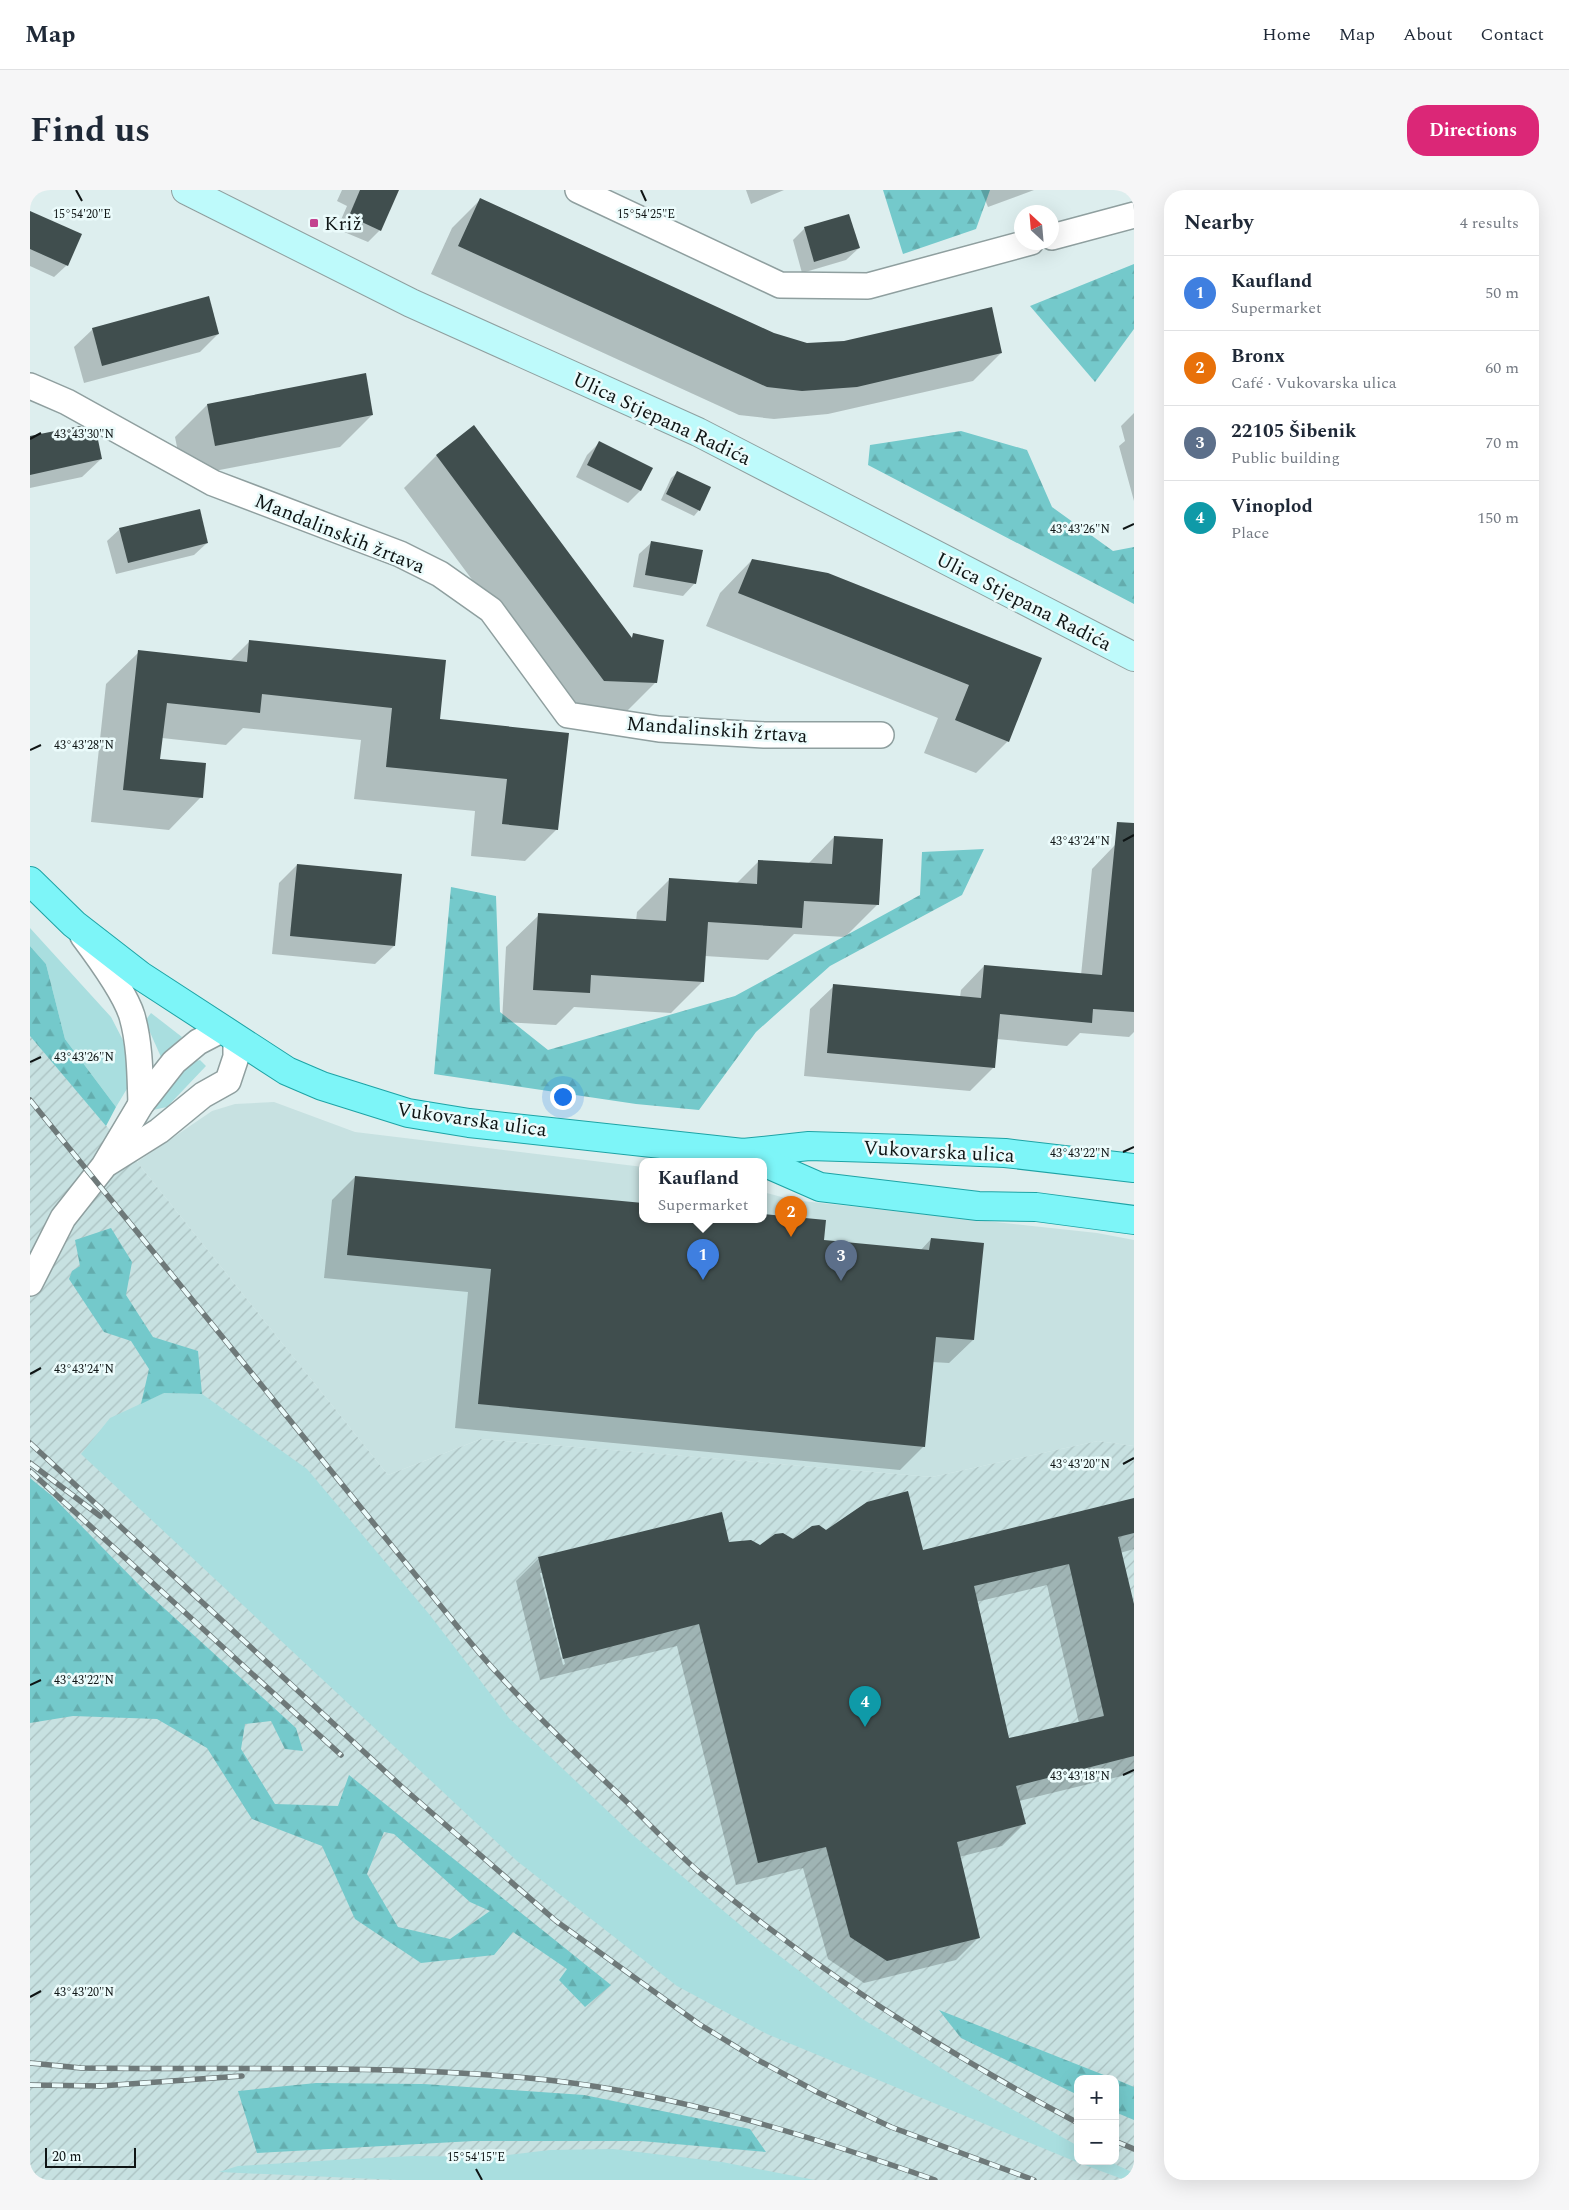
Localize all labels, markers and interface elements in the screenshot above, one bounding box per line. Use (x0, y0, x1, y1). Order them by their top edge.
text: Map (25, 17, 75, 53)
text: Home (1262, 21, 1311, 48)
text: Map (1339, 21, 1375, 48)
text: About (1403, 21, 1453, 48)
text: Contact (1481, 21, 1544, 48)
text: Find us (30, 104, 150, 157)
button: Directions (1407, 105, 1539, 156)
text: 15°54'20"E (53, 205, 111, 224)
text: 15°54'25"E (617, 205, 675, 224)
north arrow (1014, 205, 1059, 250)
text: Nearby (1184, 207, 1254, 239)
place label: Križ (324, 209, 362, 239)
text: 4 results (1460, 211, 1519, 235)
marker: Križ (308, 217, 320, 229)
text: Kaufland (1231, 267, 1312, 296)
text: 1 (1196, 281, 1204, 305)
text: 50 m (1485, 281, 1519, 305)
text: Supermarket (1231, 296, 1322, 320)
text: Bronx (1231, 342, 1285, 371)
text: 2 (1196, 356, 1204, 380)
text: 60 m (1485, 356, 1519, 380)
street label: Ulica Stjepana Radića (567, 364, 756, 474)
text: Café · Vukovarska ulica (1231, 371, 1397, 395)
text: 22105 Šibenik (1231, 417, 1356, 446)
text: 43°43'30"N (54, 425, 114, 444)
text: 3 (1196, 431, 1204, 455)
text: 70 m (1485, 431, 1519, 455)
text: Public building (1231, 446, 1340, 470)
street label: Mandalinskih žrtava (250, 486, 430, 582)
text: Vinoplod (1231, 492, 1313, 521)
text: 4 (1196, 506, 1204, 530)
text: 150 m (1477, 506, 1519, 530)
text: 43°43'26"N (1050, 520, 1110, 539)
text: Place (1231, 521, 1269, 545)
street label: Ulica Stjepana Radića (930, 545, 1117, 659)
street label: Mandalinskih žrtava (625, 709, 809, 751)
text: 43°43'28"N (54, 736, 114, 755)
text: 43°43'24"N (1050, 832, 1110, 851)
text: 43°43'26"N (54, 1048, 114, 1067)
your location (550, 1084, 576, 1110)
street label: Vukovarska ulica (395, 1095, 549, 1145)
street label: Vukovarska ulica (863, 1133, 1016, 1171)
text: 43°43'22"N (1050, 1144, 1110, 1163)
popup (639, 1158, 767, 1223)
text: Kaufland (658, 1164, 739, 1193)
text: Supermarket (658, 1193, 748, 1217)
pin: 2 (775, 1196, 807, 1237)
pin: 1 (687, 1239, 719, 1280)
pin: 3 (825, 1240, 857, 1281)
text: 43°43'24"N (54, 1360, 114, 1379)
text: 43°43'20"N (1050, 1455, 1110, 1474)
text: 43°43'22"N (54, 1671, 114, 1690)
pin: 4 (849, 1686, 881, 1727)
text: 43°43'18"N (1050, 1767, 1110, 1786)
text: 43°43'20"N (54, 1983, 114, 2002)
map controls (1074, 2075, 1119, 2165)
button: + (1074, 2075, 1119, 2120)
button: − (1074, 2120, 1119, 2165)
scale bar (45, 2145, 136, 2168)
text: 20 m (52, 2146, 82, 2167)
text: 15°54'15"E (447, 2148, 505, 2167)

